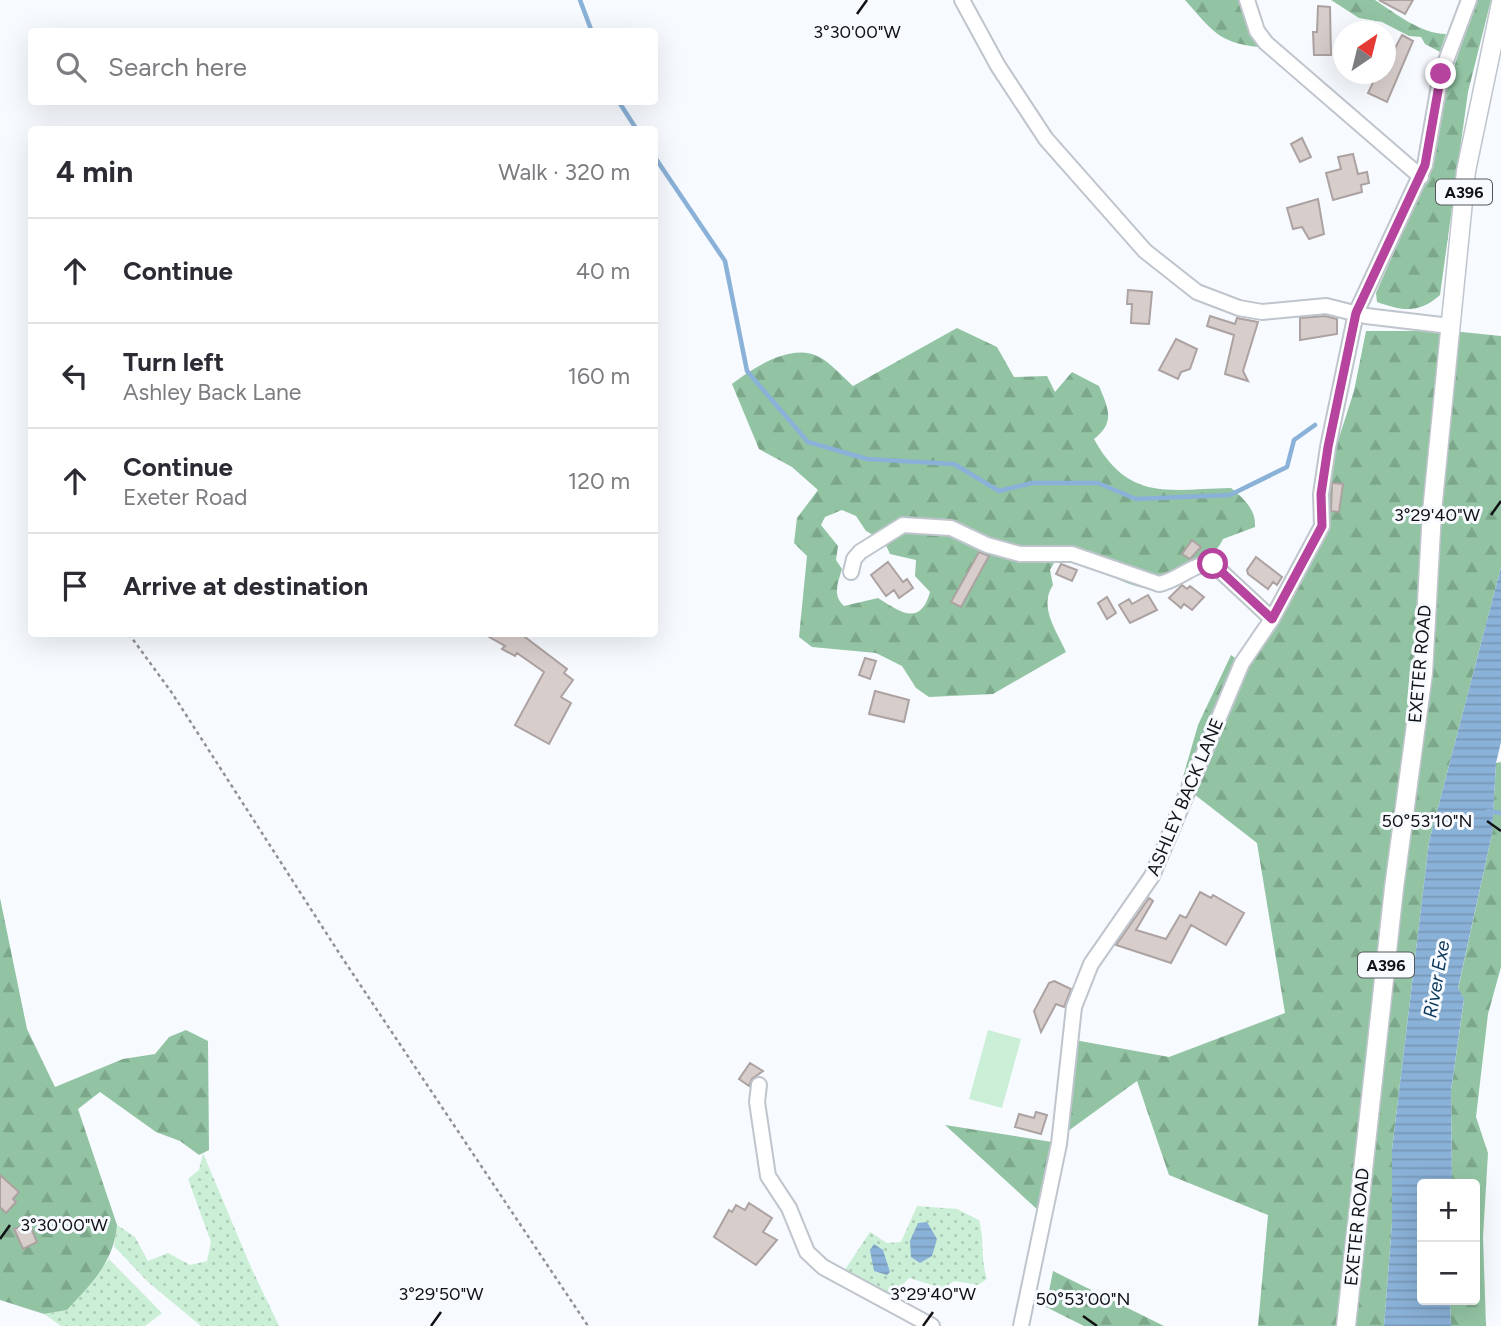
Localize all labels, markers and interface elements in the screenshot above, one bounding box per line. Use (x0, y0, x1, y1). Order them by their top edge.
text: 3°30'00"W (813, 21, 901, 43)
north arrow (1333, 21, 1396, 84)
search box (28, 28, 658, 105)
icon: search (52, 48, 90, 86)
text: Search here (108, 51, 247, 83)
route end (1425, 58, 1456, 89)
text: 4 min (56, 153, 133, 190)
text: Walk · 320 m (498, 158, 630, 186)
road number: A396 (1436, 180, 1492, 204)
icon: ahead (56, 252, 94, 290)
text: Continue (123, 255, 233, 287)
text: 40 m (576, 257, 630, 285)
text: Turn left (123, 346, 224, 378)
icon: left (56, 357, 94, 395)
text: 160 m (567, 362, 630, 390)
text: Ashley Back Lane (123, 378, 301, 406)
text: Continue (123, 451, 233, 483)
icon: ahead (56, 462, 94, 500)
text: 120 m (568, 467, 630, 495)
text: Exeter Road (123, 483, 248, 511)
text: 3°29'40"W (1394, 504, 1481, 526)
route start (1197, 548, 1228, 579)
icon: arrive (56, 567, 94, 605)
text: Arrive at destination (123, 570, 368, 602)
street label: EXETER ROAD (1404, 604, 1436, 724)
street label: ASHLEY BACK LANE (1142, 715, 1228, 879)
text: 50°53'10"N (1382, 810, 1472, 832)
water label: River Exe (1418, 938, 1455, 1020)
road number: A396 (1358, 953, 1414, 978)
street label: EXETER ROAD (1340, 1167, 1374, 1287)
map controls (1417, 1179, 1480, 1305)
button: + (1417, 1179, 1480, 1242)
text: 3°30'00"W (20, 1214, 108, 1236)
button: − (1417, 1242, 1480, 1305)
text: 3°29'50"W (398, 1283, 484, 1305)
text: 3°29'40"W (890, 1283, 977, 1305)
text: 50°53'00"N (1035, 1288, 1131, 1310)

